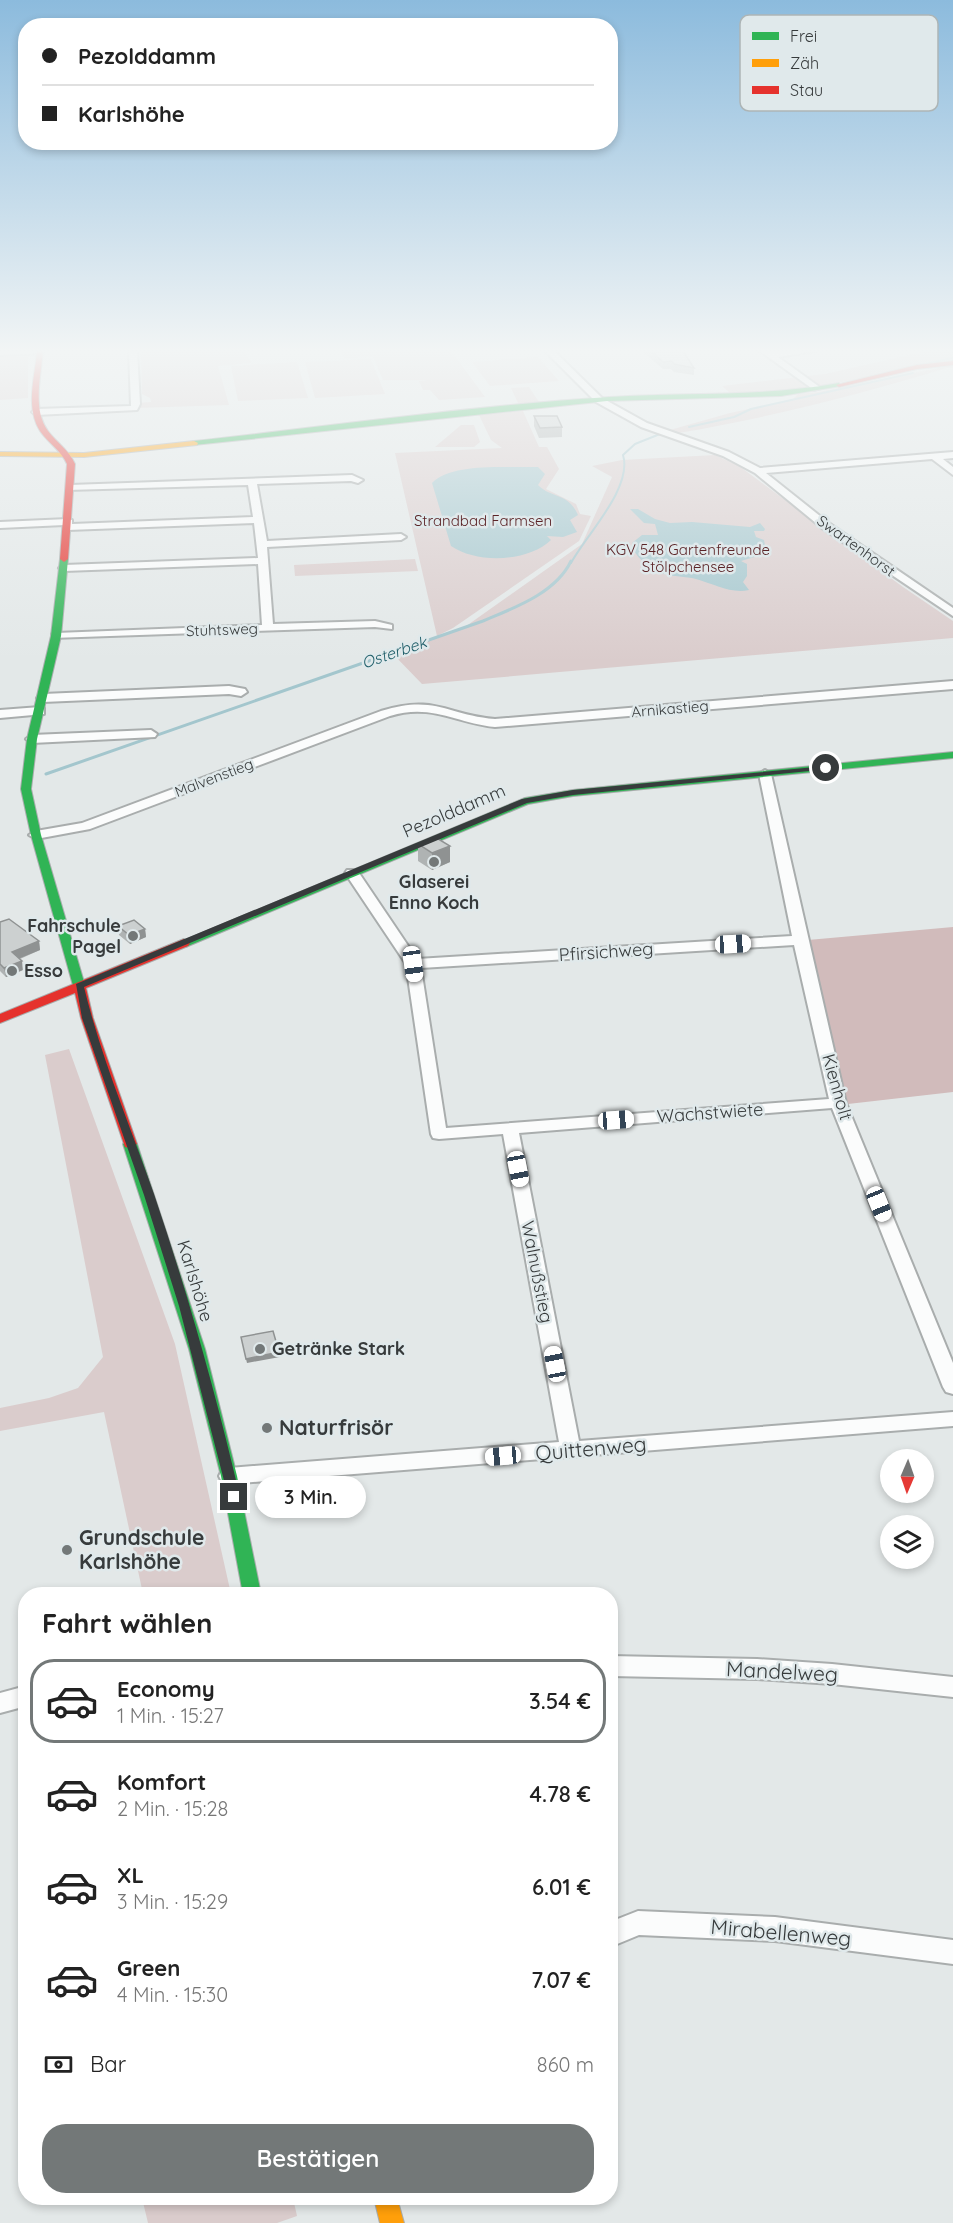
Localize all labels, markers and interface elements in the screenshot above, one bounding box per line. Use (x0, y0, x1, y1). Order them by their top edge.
legend (740, 15, 938, 111)
text: Frei (790, 26, 817, 46)
text: Pezolddamm (78, 42, 216, 70)
text: Zäh (790, 53, 819, 73)
text: Stau (790, 80, 823, 100)
text: Karlshöhe (78, 100, 185, 128)
park label: Strandbad Farmsen (414, 511, 552, 530)
street label: Swartenhorst (813, 511, 899, 580)
park label: KGV 548 Gartenfreunde Stölpchensee (606, 540, 770, 576)
street label: Stuhtsweg (186, 619, 258, 640)
water label: Osterbek (359, 631, 431, 672)
street label: Arnikastieg (631, 696, 709, 721)
street label: Malvenstieg (172, 754, 256, 801)
route start (812, 754, 839, 781)
street label: Pezolddamm (399, 779, 509, 843)
marker: Glaserei Enno Koch (427, 855, 441, 869)
place label: Glaserei Enno Koch (389, 870, 479, 914)
place label: Fahrschule Pagel (27, 914, 121, 958)
marker: Fahrschule Pagel (126, 929, 140, 943)
car (715, 934, 751, 954)
street label: Pfirsichweg (558, 937, 654, 966)
car (402, 945, 424, 983)
place label: Esso (24, 959, 63, 982)
marker: Esso (5, 964, 19, 978)
street label: Kienholt (817, 1051, 858, 1123)
street label: Wachstwiete (656, 1097, 764, 1128)
car (597, 1110, 635, 1130)
car (506, 1150, 530, 1188)
car (864, 1184, 894, 1224)
street label: Walnußstieg (516, 1219, 559, 1325)
street label: Karlshöhe (172, 1237, 219, 1324)
place label: Getränke Stark (272, 1337, 405, 1360)
marker: Getränke Stark (253, 1342, 267, 1356)
car (543, 1345, 567, 1383)
place label: Naturfrisör (279, 1414, 393, 1440)
marker: Naturfrisör (260, 1421, 274, 1435)
street label: Quittenweg (534, 1430, 648, 1466)
car (484, 1445, 522, 1467)
north arrow (880, 1449, 934, 1503)
map controls (880, 1449, 934, 1569)
callout: 3 Min. (255, 1476, 366, 1518)
route end (220, 1483, 247, 1510)
text: 3 Min. (284, 1484, 337, 1509)
button: layers (880, 1515, 934, 1569)
place label: Grundschule Karlshöhe (79, 1524, 204, 1574)
marker: Grundschule Karlshöhe (60, 1543, 74, 1557)
text: Fahrt wählen (42, 1606, 212, 1640)
street label: Mandelweg (725, 1655, 839, 1687)
icon: car (45, 1674, 99, 1728)
text: Economy (117, 1675, 215, 1703)
text: 3.54 € (529, 1687, 591, 1715)
text: 1 Min. · 15:27 (117, 1703, 224, 1728)
icon: car (45, 1767, 99, 1821)
text: Komfort (117, 1768, 206, 1796)
text: 4.78 € (529, 1780, 591, 1808)
text: 2 Min. · 15:28 (117, 1796, 228, 1821)
icon: car (45, 1860, 99, 1914)
text: XL (117, 1861, 144, 1889)
text: 6.01 € (532, 1873, 591, 1901)
text: 3 Min. · 15:29 (117, 1889, 228, 1914)
street label: Mirabellenweg (710, 1913, 853, 1951)
icon: car (45, 1953, 99, 2007)
text: Green (117, 1954, 180, 1982)
text: 7.07 € (531, 1966, 591, 1994)
text: 4 Min. · 15:30 (117, 1982, 228, 2007)
icon: cash (42, 2048, 75, 2081)
text: Bar (90, 2050, 126, 2078)
text: 860 m (537, 2052, 594, 2077)
button: Bestätigen (42, 2124, 594, 2193)

